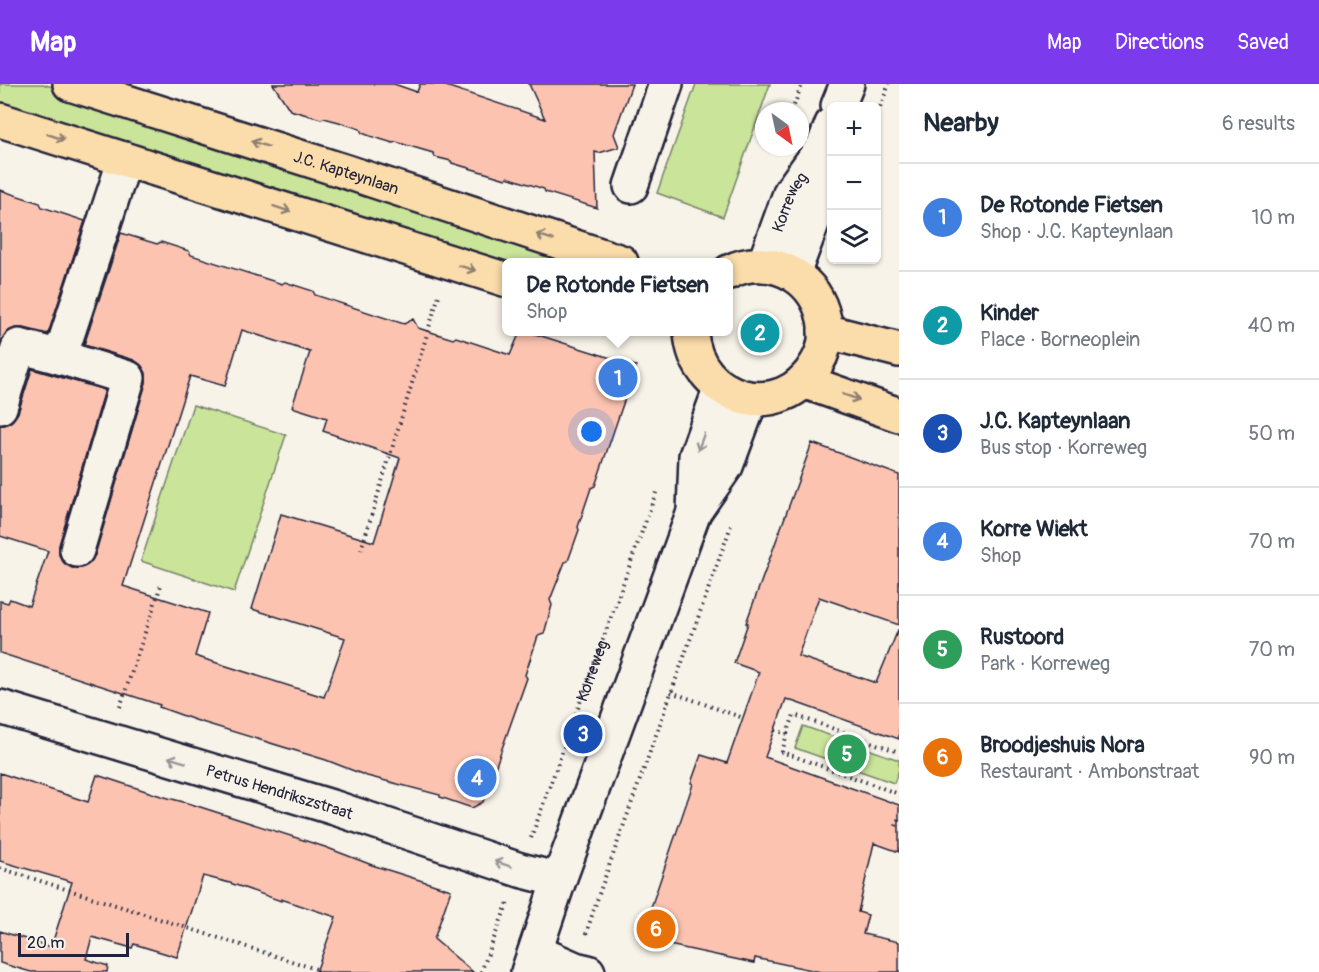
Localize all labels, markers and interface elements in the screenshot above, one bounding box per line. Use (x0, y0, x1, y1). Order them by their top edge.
text: Map (30, 25, 76, 60)
text: Map (1047, 29, 1082, 56)
text: Directions (1115, 29, 1204, 56)
text: Saved (1237, 29, 1289, 56)
north arrow (755, 102, 809, 156)
map controls (827, 102, 881, 264)
button: + (827, 102, 881, 156)
text: Nearby (923, 107, 999, 139)
text: 6 results (1222, 111, 1295, 136)
one-way arrow (46, 133, 65, 144)
one-way arrow (251, 138, 270, 149)
street label: J.C. Kapteynlaan (291, 147, 401, 199)
button: − (827, 156, 881, 210)
street label: Korreweg (768, 168, 812, 235)
text: De Rotonde Fietsen (980, 191, 1163, 219)
one-way arrow (272, 205, 291, 216)
text: 1 (939, 205, 946, 230)
text: 10 m (1251, 205, 1295, 230)
button: layers (827, 210, 881, 264)
text: Shop · J.C. Kapteynlaan (980, 219, 1173, 244)
one-way arrow (536, 231, 555, 242)
popup (502, 258, 733, 336)
one-way arrow (457, 263, 476, 274)
text: De Rotonde Fietsen (526, 271, 709, 299)
text: Shop (526, 299, 567, 324)
text: Kinder (980, 299, 1039, 327)
pin: 2 (740, 310, 780, 356)
text: 2 (937, 313, 948, 338)
text: 40 m (1248, 313, 1295, 338)
text: Place · Borneoplein (980, 327, 1140, 352)
pin: 1 (598, 356, 638, 400)
one-way arrow (842, 393, 860, 404)
text: J.C. Kapteynlaan (980, 407, 1130, 435)
your location (577, 417, 606, 446)
text: 3 (937, 421, 948, 446)
text: 50 m (1248, 421, 1295, 446)
one-way arrow (695, 433, 706, 451)
text: Bus stop · Korreweg (980, 435, 1147, 460)
text: Korre Wiekt (980, 515, 1088, 543)
text: 4 (937, 529, 948, 554)
text: 70 m (1249, 529, 1295, 554)
text: Shop (980, 543, 1021, 568)
text: Rustoord (980, 623, 1064, 651)
street label: Korreweg (572, 637, 613, 704)
text: 5 (937, 637, 948, 662)
text: 70 m (1249, 637, 1295, 662)
text: Park · Korreweg (980, 651, 1110, 676)
pin: 3 (564, 712, 602, 756)
text: Broodjeshuis Nora (980, 731, 1145, 759)
pin: 5 (828, 732, 866, 776)
text: 6 (937, 745, 948, 770)
text: 90 m (1249, 745, 1295, 770)
one-way arrow (168, 754, 187, 765)
pin: 4 (458, 756, 496, 800)
text: Restaurant · Ambonstraat (980, 759, 1199, 784)
street label: Petrus Hendrikszstraat (203, 761, 356, 824)
one-way arrow (494, 858, 513, 869)
pin: 6 (636, 906, 676, 952)
scale bar (18, 930, 129, 958)
text: 20 m (27, 933, 65, 953)

